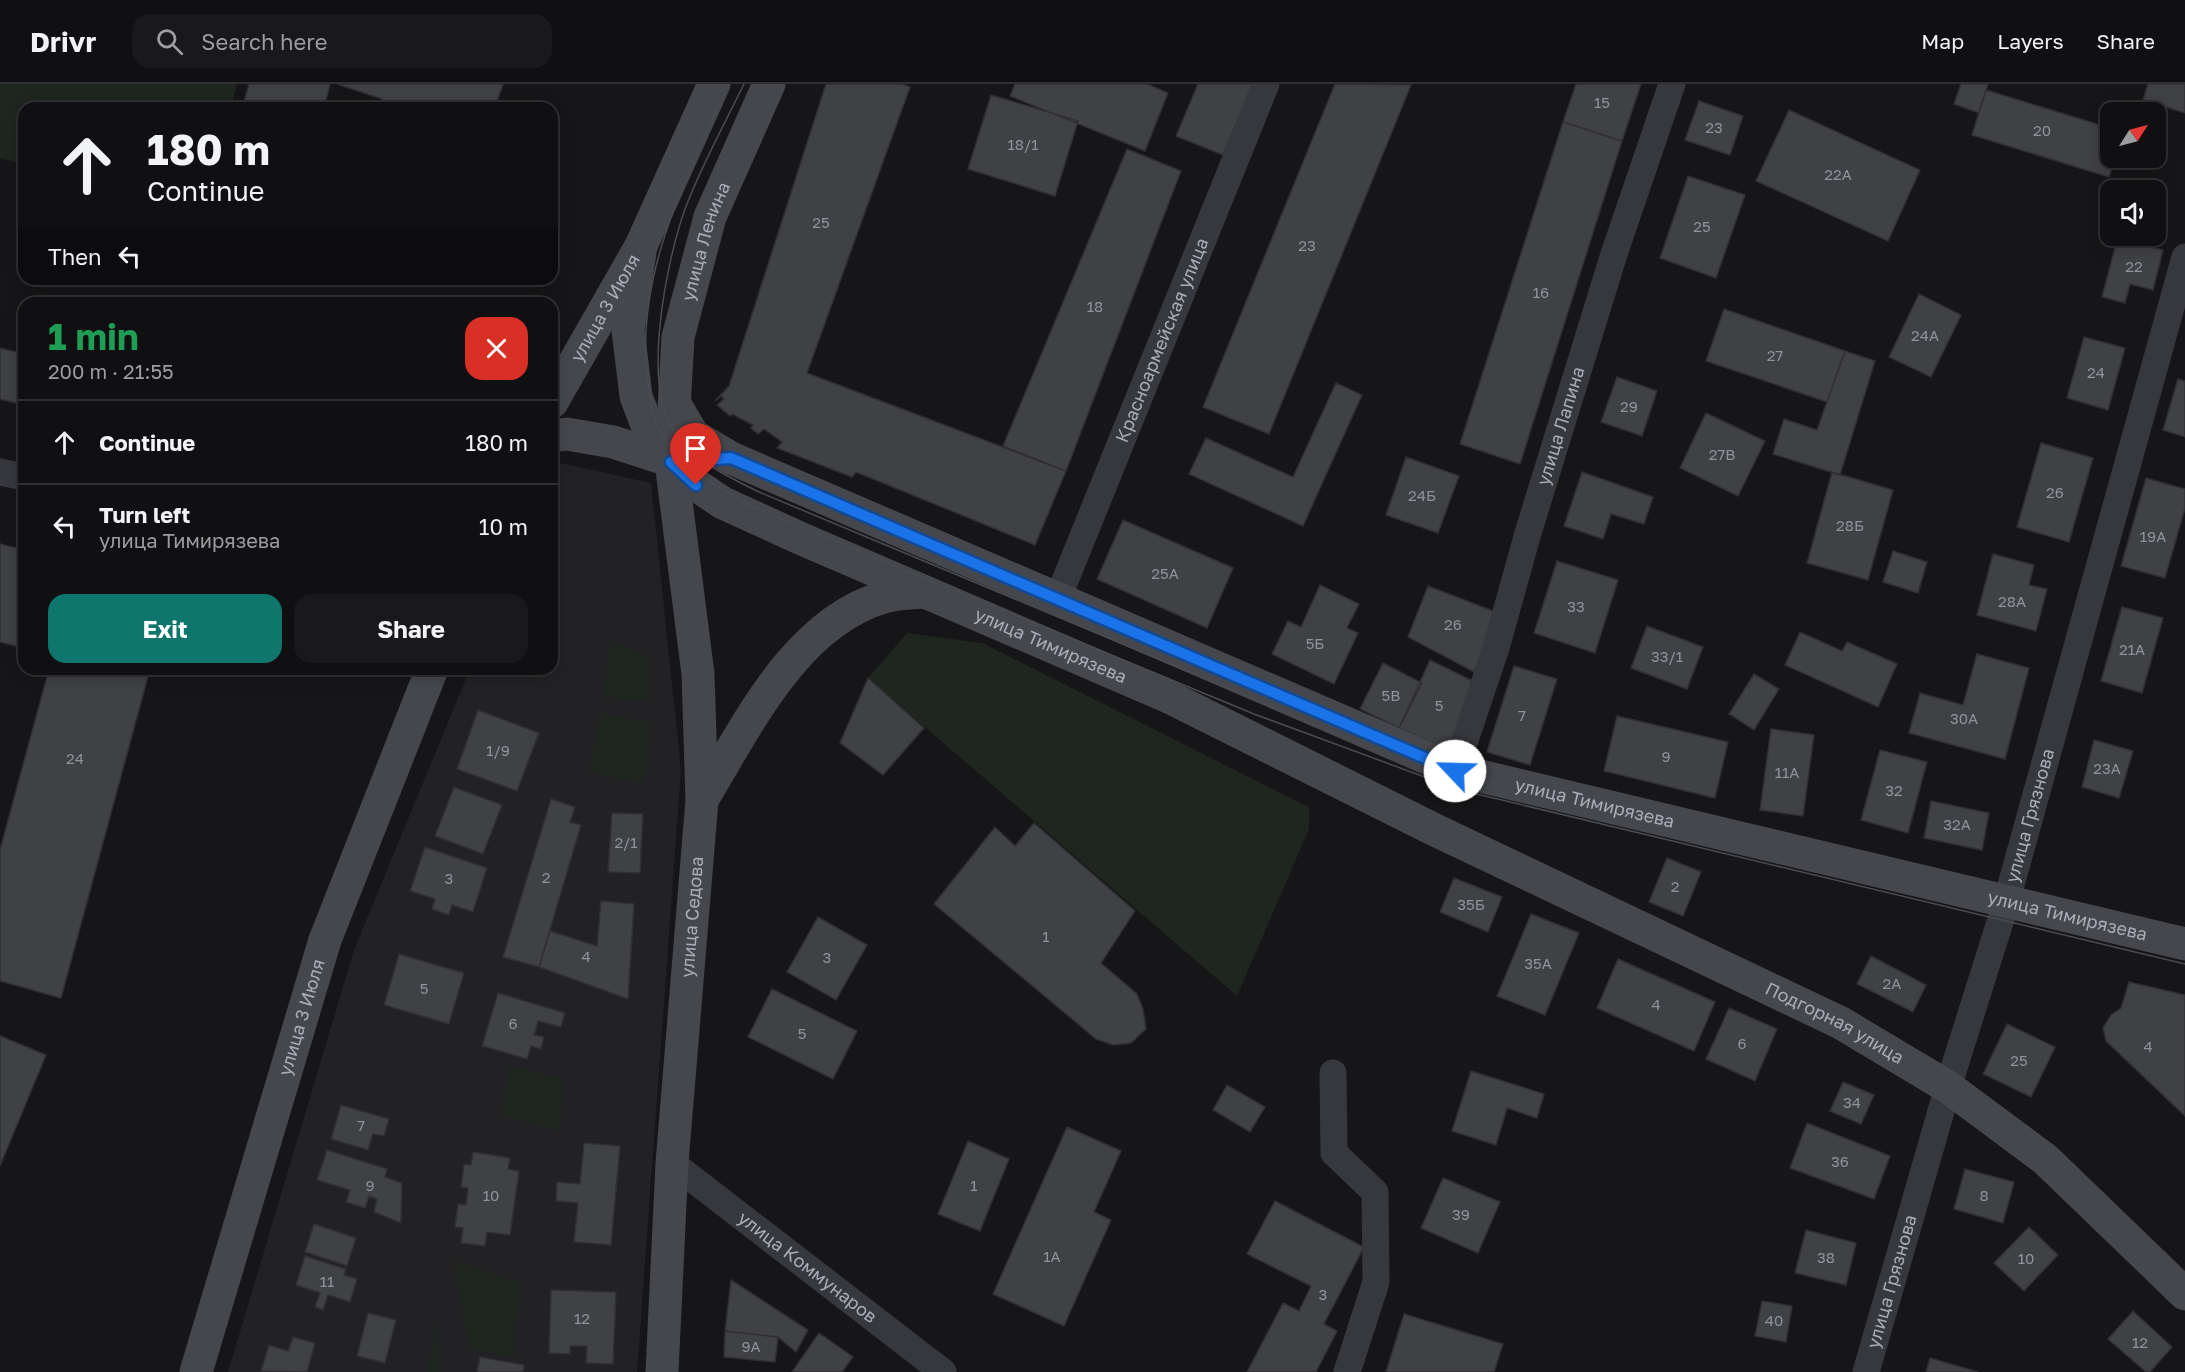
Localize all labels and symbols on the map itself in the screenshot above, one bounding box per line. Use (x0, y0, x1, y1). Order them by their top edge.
house number: 15 (1594, 93, 1610, 111)
north arrow (2100, 102, 2166, 168)
house number: 23 (1705, 118, 1723, 136)
house number: 20 (2033, 121, 2051, 139)
house number: 18/1 (1008, 135, 1038, 153)
house number: 22А (1824, 165, 1852, 183)
street label: улица Ленина (676, 178, 734, 303)
house number: 25 (812, 213, 830, 231)
house number: 25 (1693, 217, 1711, 235)
street label: Красноармейская улица (1110, 234, 1213, 445)
house number: 23 (1298, 236, 1316, 254)
street label: улица 3 Июля (565, 250, 644, 366)
house number: 22 (2125, 257, 2143, 275)
house number: 16 (1533, 283, 1549, 301)
house number: 18 (1087, 297, 1103, 315)
house number: 24А (1911, 326, 1939, 344)
house number: 27 (1767, 346, 1783, 364)
house number: 24 (2087, 363, 2105, 381)
street label: улица Лапина (1531, 364, 1589, 488)
house number: 29 (1620, 397, 1638, 415)
pin (670, 423, 721, 485)
house number: 27В (1709, 445, 1735, 463)
house number: 26 (2046, 483, 2064, 501)
house number: 24Б (1408, 486, 1436, 504)
house number: 28Б (1836, 516, 1864, 534)
house number: 19А (2140, 527, 2166, 545)
house number: 25А (1151, 564, 1179, 582)
house number: 28А (1998, 592, 2026, 610)
house number: 33 (1567, 597, 1585, 615)
street label: улица Тимирязева (972, 603, 1130, 688)
house number: 26 (1444, 615, 1462, 633)
house number: 5Б (1306, 634, 1324, 652)
house number: 21А (2119, 640, 2145, 658)
house number: 33/1 (1651, 647, 1683, 665)
house number: 5В (1382, 686, 1400, 704)
house number: 5 (1435, 696, 1443, 714)
house number: 7 (1518, 706, 1526, 724)
house number: 30А (1950, 709, 1978, 727)
position arrow (1423, 739, 1487, 803)
house number: 1/9 (486, 741, 510, 759)
street label: улица Грязнова (2000, 746, 2058, 885)
house number: 9 (1661, 747, 1671, 765)
house number: 24 (66, 749, 84, 767)
house number: 23А (2093, 759, 2121, 777)
house number: 11А (1775, 763, 1799, 781)
street label: улица Тимирязева (1513, 773, 1677, 832)
house number: 32 (1885, 781, 1903, 799)
house number: 32А (1943, 815, 1971, 833)
house number: 2/1 (614, 833, 638, 851)
street label: улица Седова (675, 855, 707, 979)
house number: 2 (542, 868, 550, 886)
house number: 3 (445, 869, 453, 887)
house number: 2 (1671, 877, 1679, 895)
street label: улица Тимирязева (1986, 885, 2150, 945)
house number: 35Б (1457, 895, 1485, 913)
house number: 1 (1042, 927, 1050, 945)
house number: 4 (581, 947, 591, 965)
house number: 3 (823, 948, 831, 966)
house number: 35А (1524, 954, 1552, 972)
street label: улица 3 Июля (273, 956, 329, 1078)
house number: 2А (1883, 974, 1901, 992)
street label: Подгорная улица (1762, 977, 1908, 1068)
house number: 5 (420, 979, 428, 997)
house number: 4 (1651, 995, 1661, 1013)
house number: 6 (508, 1014, 518, 1032)
house number: 5 (798, 1024, 806, 1042)
house number: 6 (1737, 1034, 1747, 1052)
house number: 4 (2143, 1037, 2153, 1055)
house number: 25 (2010, 1051, 2028, 1069)
house number: 34 (1843, 1093, 1861, 1111)
house number: 7 (357, 1116, 365, 1134)
house number: 36 (1831, 1152, 1849, 1170)
house number: 9 (365, 1176, 375, 1194)
house number: 1 (970, 1176, 978, 1194)
house number: 10 (483, 1186, 499, 1204)
house number: 8 (1979, 1186, 1989, 1204)
house number: 39 (1452, 1205, 1470, 1223)
street label: улица Коммунаров (734, 1206, 882, 1327)
street label: улица Грязнова (1861, 1212, 1921, 1351)
house number: 1А (1043, 1247, 1061, 1265)
house number: 38 (1817, 1248, 1835, 1266)
house number: 10 (2018, 1249, 2034, 1267)
house number: 11 (320, 1272, 334, 1290)
house number: 3 (1319, 1285, 1327, 1303)
house number: 12 (574, 1309, 590, 1327)
house number: 40 (1765, 1311, 1783, 1329)
house number: 12 (2132, 1333, 2148, 1351)
house number: 9А (741, 1337, 761, 1355)

